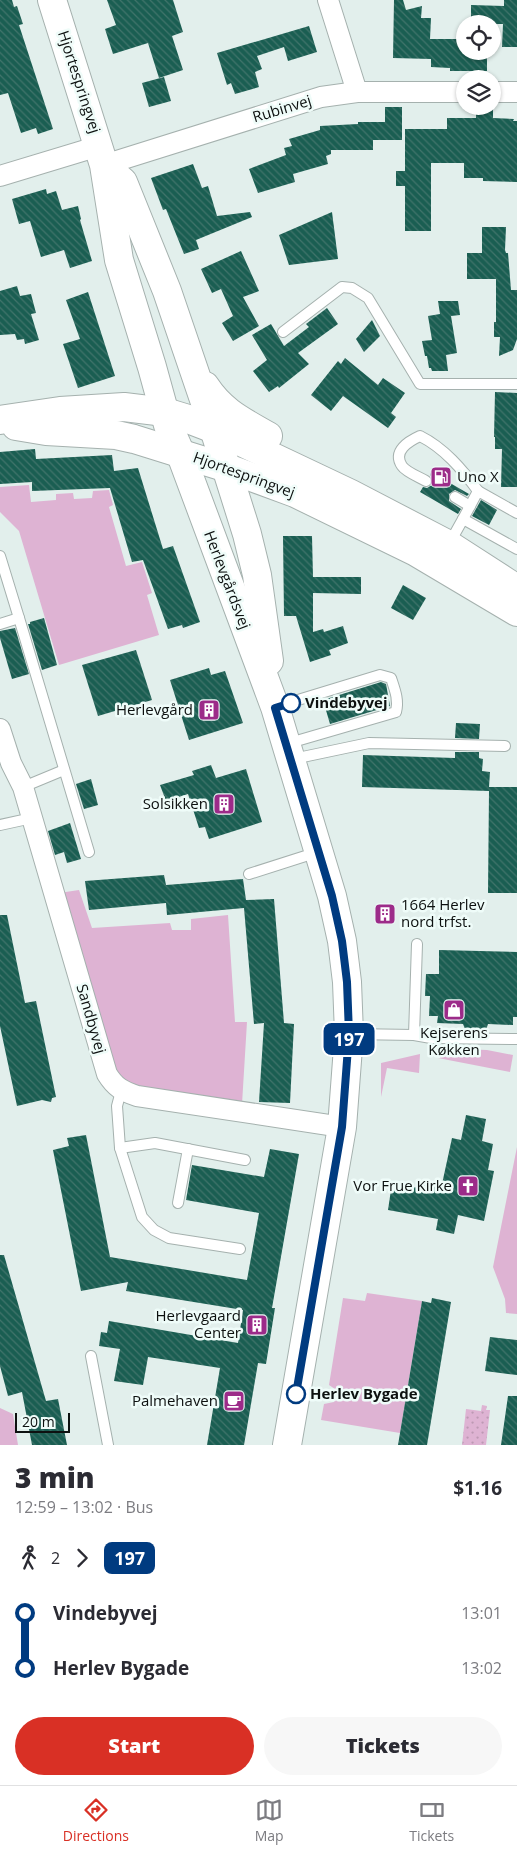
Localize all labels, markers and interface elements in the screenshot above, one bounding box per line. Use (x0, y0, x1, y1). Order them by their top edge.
map controls (456, 15, 501, 115)
button: locate (456, 15, 501, 60)
street label: Hjortespringvej (54, 28, 106, 136)
button: layers (456, 70, 501, 115)
street label: Rubinvej (250, 90, 313, 126)
street label: Hjortespringvej (191, 446, 298, 502)
fuel station icon: Uno X (429, 465, 453, 489)
place label: Uno X (457, 466, 499, 486)
street label: Herlevgårdsvej (200, 528, 256, 632)
place label: Vindebyvej (305, 692, 388, 712)
marker: Vindebyvej (281, 693, 301, 713)
building icon: Herlevgård (197, 698, 221, 722)
place label: Herlevgård (116, 699, 193, 719)
building icon: Solsikken (212, 792, 236, 816)
place label: Solsikken (143, 793, 208, 813)
place label: 1664 Herlev nord trfst. (401, 894, 485, 931)
building icon: 1664 Herlev nord trfst. (373, 902, 397, 926)
street label: Sandbyvej (73, 982, 111, 1056)
shop icon: Kejserens Køkken (442, 998, 466, 1022)
place label: Kejserens Køkken (420, 1022, 488, 1059)
line badge: 197 (320, 1023, 378, 1055)
text: 197 (334, 1027, 364, 1051)
church icon: Vor Frue Kirke (456, 1174, 480, 1198)
place label: Vor Frue Kirke (353, 1175, 452, 1195)
place label: Herlevgaard Center (156, 1305, 241, 1342)
building icon: Herlevgaard Center (245, 1313, 269, 1337)
place label: Herlev Bygade (310, 1383, 418, 1403)
marker: Herlev Bygade (286, 1384, 306, 1404)
cafe icon: Palmehaven (222, 1389, 246, 1413)
place label: Palmehaven (132, 1390, 218, 1410)
scale bar (15, 1410, 70, 1433)
text: 20 m (22, 1412, 55, 1431)
text: 3 min (15, 1458, 95, 1496)
text: $1.16 (453, 1475, 502, 1501)
text: 12:59 – 13:02 · Bus (15, 1496, 153, 1518)
icon: walk (15, 1544, 43, 1572)
icon: forward (68, 1544, 96, 1572)
text: 197 (114, 1546, 145, 1570)
text: 2 (51, 1547, 60, 1569)
text: Vindebyvej (53, 1600, 158, 1626)
text: 13:01 (461, 1602, 502, 1624)
text: Herlev Bygade (53, 1655, 189, 1681)
text: 13:02 (461, 1657, 502, 1679)
button: Start (15, 1717, 254, 1775)
button: Tickets (264, 1717, 502, 1775)
tab: Directions (63, 1796, 129, 1845)
tab: Map (255, 1796, 284, 1845)
tab: Tickets (409, 1796, 454, 1845)

